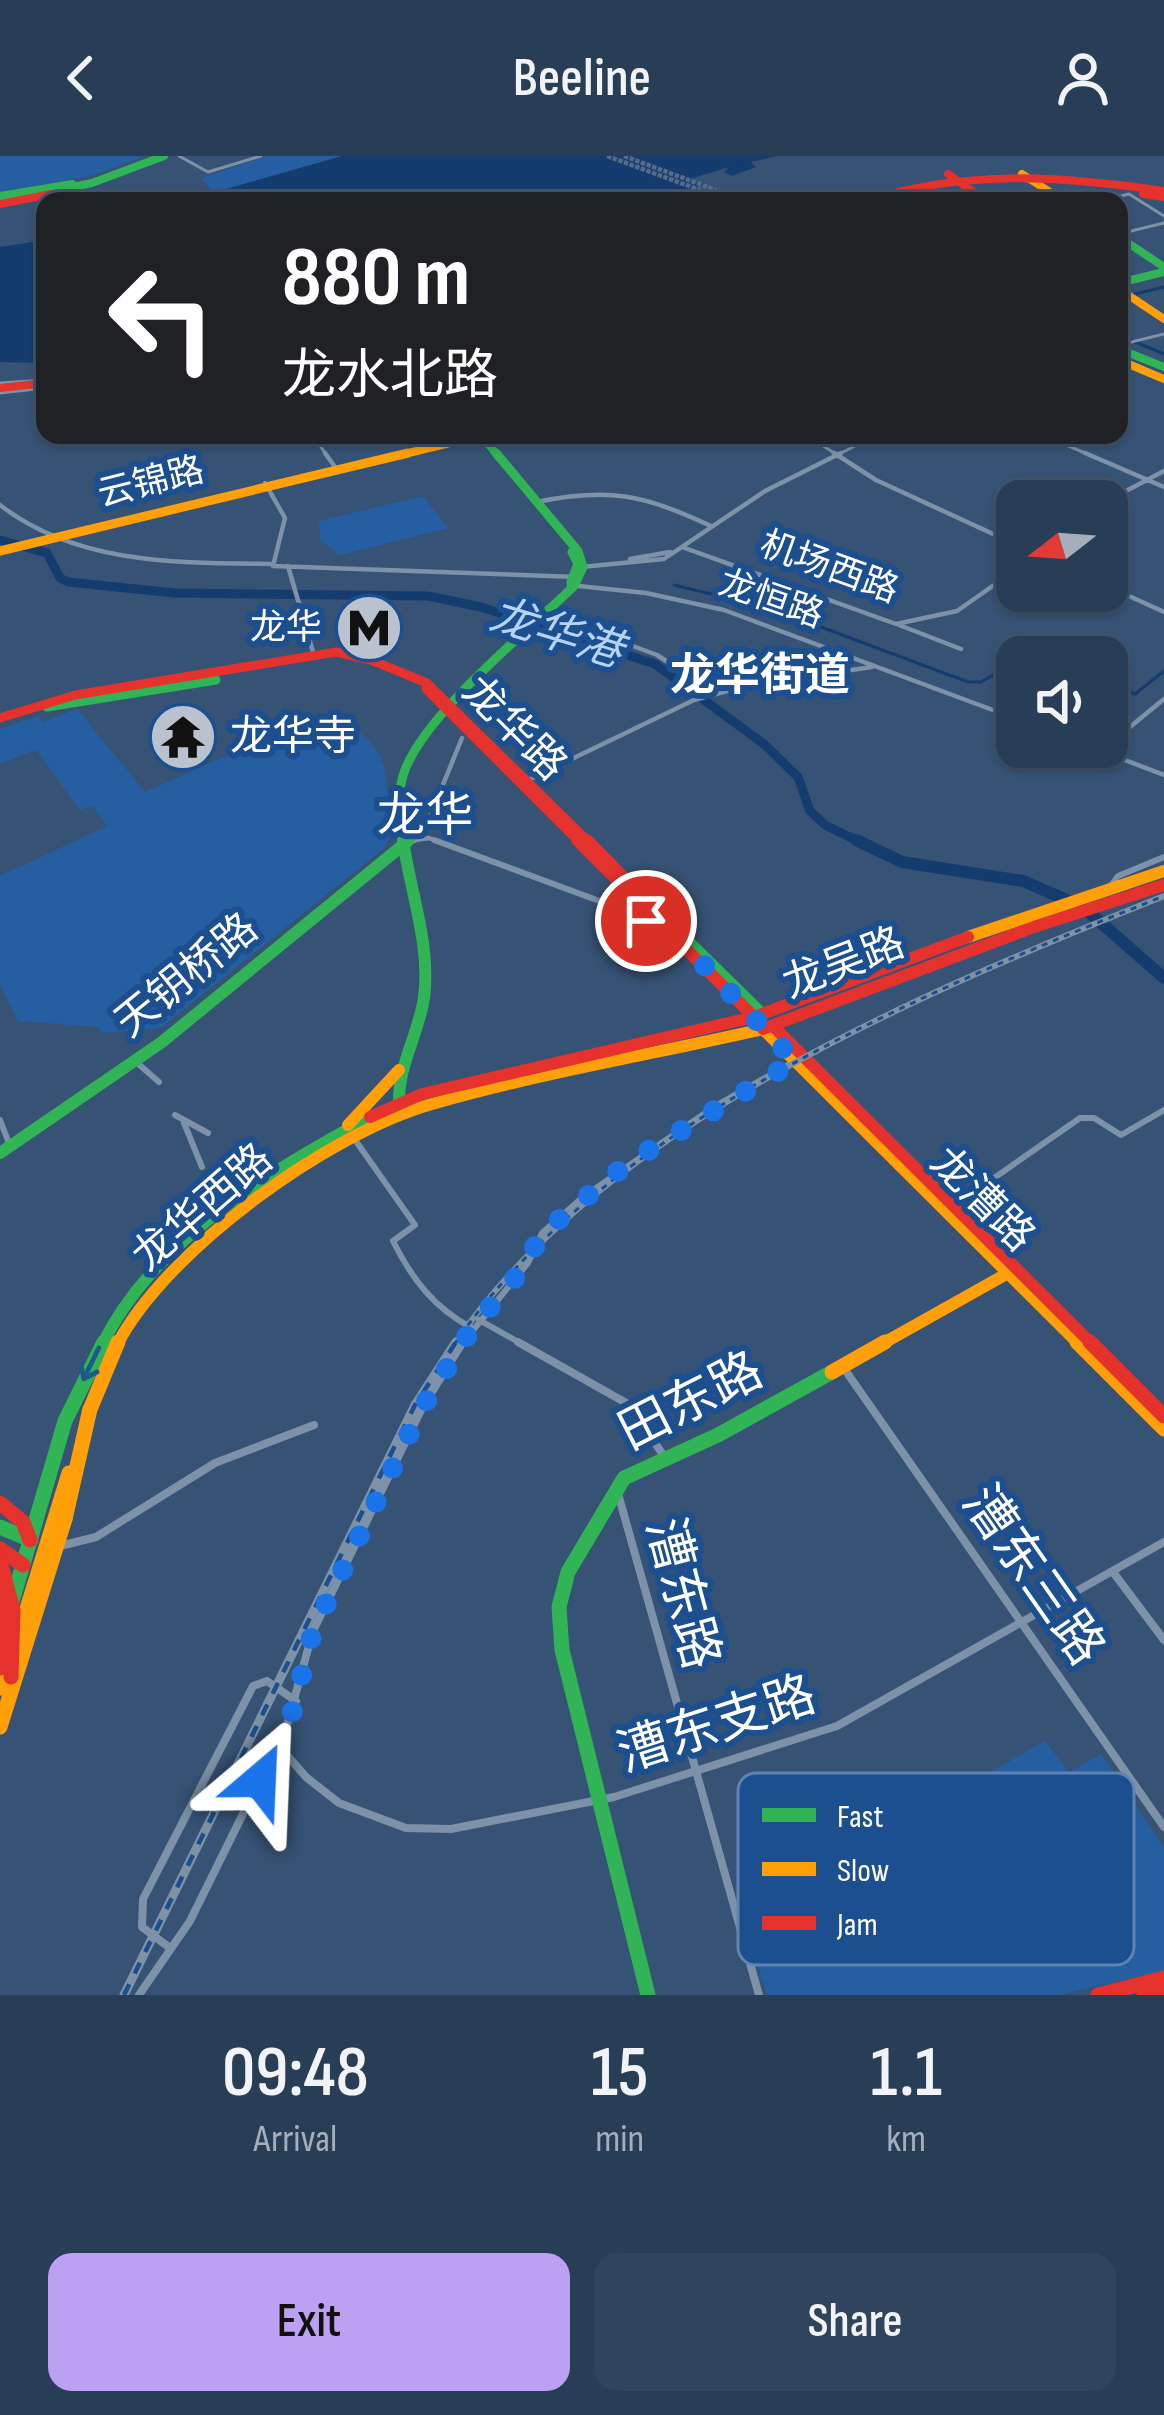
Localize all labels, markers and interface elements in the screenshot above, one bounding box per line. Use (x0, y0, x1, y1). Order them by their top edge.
icon: back (48, 45, 114, 111)
icon: person (1050, 45, 1116, 111)
text: Beeline (513, 46, 651, 111)
text: 880 m (282, 228, 470, 329)
icon: left (84, 240, 240, 396)
text: 龙水北路 (282, 344, 498, 409)
street label: 云锦路 (93, 449, 209, 517)
north arrow (996, 480, 1128, 612)
map controls (996, 480, 1128, 768)
street label: 机场西路 (754, 523, 904, 613)
street label: 龙恒路 (713, 562, 829, 638)
water label: 龙华港 (483, 588, 634, 682)
metro station icon: 龙华 (334, 593, 404, 663)
place label: 龙华 (250, 607, 322, 650)
button: sound (996, 636, 1128, 768)
district label: 龙华街道 (670, 649, 850, 704)
street label: 龙华路 (451, 666, 577, 792)
temple icon: 龙华寺 (148, 702, 218, 772)
place label: 龙华寺 (230, 712, 356, 763)
district label: 龙华 (377, 788, 473, 845)
pin (595, 870, 697, 972)
icon: arrive (613, 888, 679, 954)
street label: 天钥桥路 (106, 903, 268, 1049)
street label: 龙吴路 (776, 918, 912, 1010)
street label: 龙华西路 (123, 1134, 283, 1282)
street label: 龙漕路 (919, 1137, 1045, 1263)
street label: 田东路 (609, 1340, 773, 1464)
one-way arrow (79, 1345, 101, 1381)
street label: 漕东三路 (950, 1475, 1116, 1677)
street label: 漕东路 (633, 1512, 731, 1676)
street label: 漕东支路 (611, 1664, 823, 1786)
position arrow (197, 1717, 323, 1843)
legend (738, 1773, 1134, 1965)
text: Fast (837, 1797, 884, 1837)
text: Slow (837, 1851, 889, 1891)
text: Jam (836, 1905, 878, 1945)
text: 09:48 (222, 2030, 369, 2117)
text: 15 (591, 2030, 648, 2117)
text: 1.1 (870, 2030, 942, 2117)
text: Arrival (254, 2116, 337, 2163)
text: min (595, 2116, 644, 2163)
text: km (886, 2116, 926, 2163)
button: Exit (48, 2253, 570, 2391)
button: Share (594, 2253, 1116, 2391)

